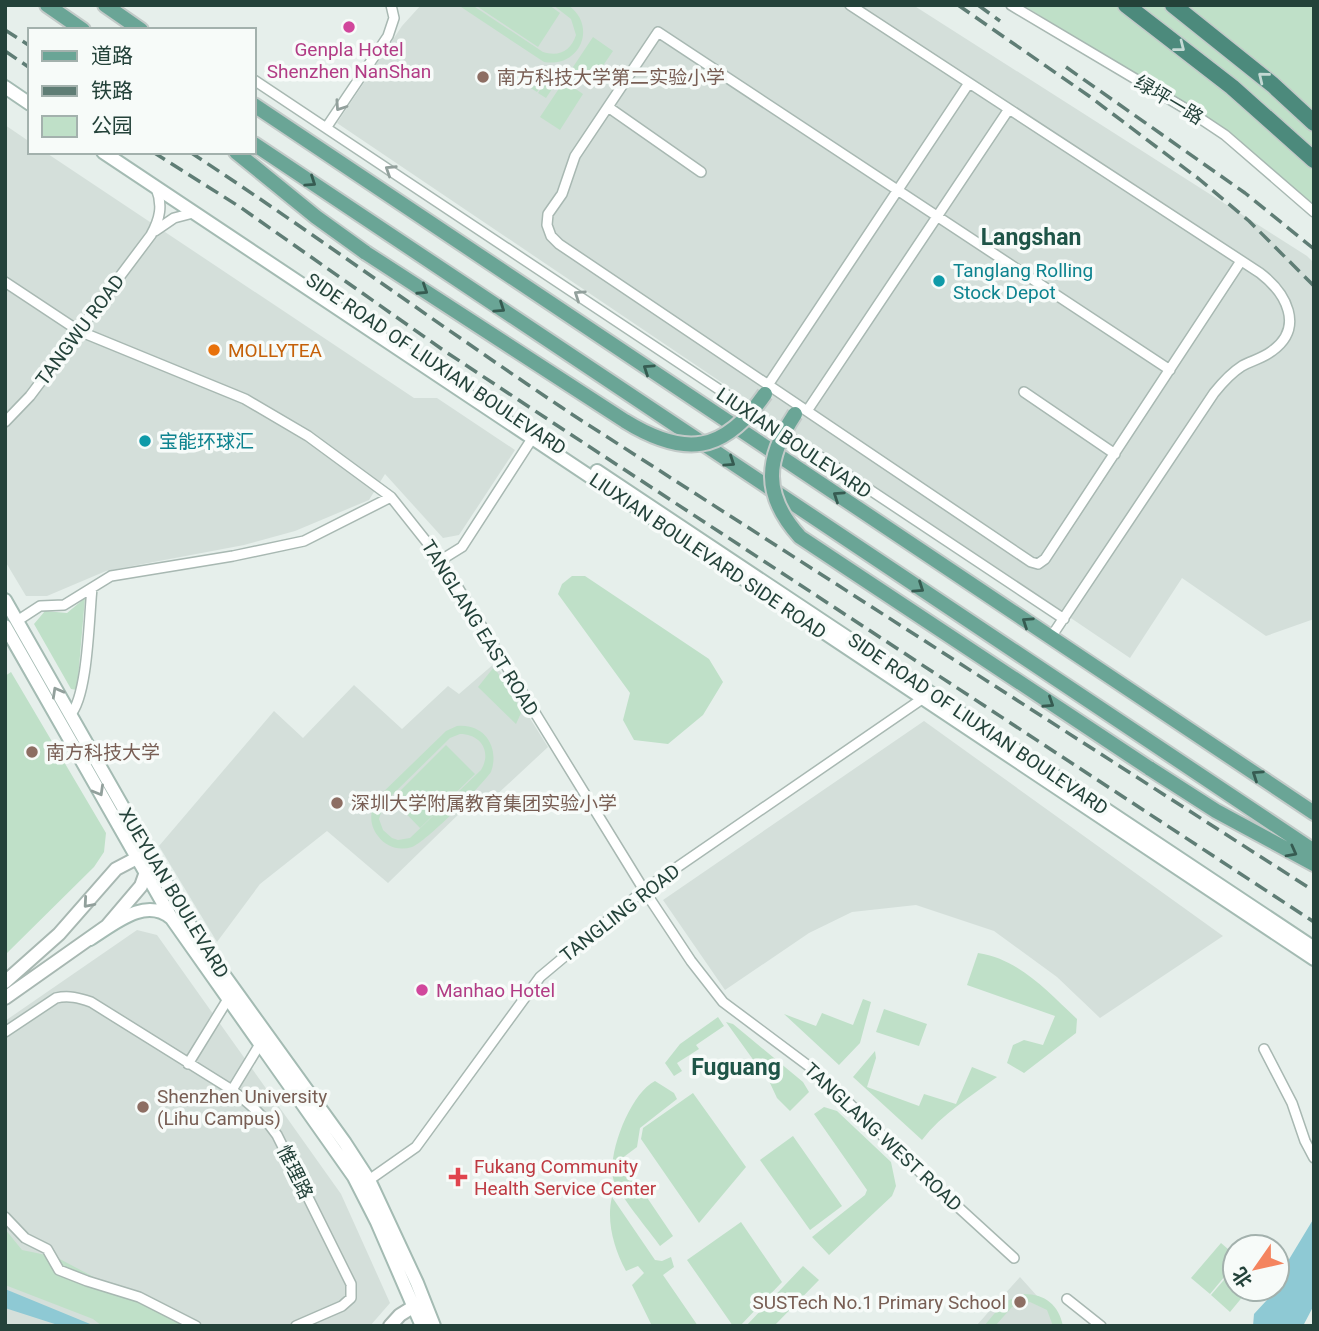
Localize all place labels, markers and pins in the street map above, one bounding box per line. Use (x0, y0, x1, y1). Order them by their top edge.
marker: Genpla Hotel Shenzhen NanShan (341, 19, 357, 35)
place label: Genpla Hotel Shenzhen NanShan (267, 38, 431, 83)
place label: 南方科技大学第二实验小学 (497, 66, 725, 89)
marker: 南方科技大学第二实验小学 (475, 69, 491, 85)
place label: Tanglang Rolling Stock Depot (953, 259, 1093, 304)
marker: Tanglang Rolling Stock Depot (931, 273, 947, 289)
place label: MOLLYTEA (228, 339, 323, 362)
marker: MOLLYTEA (206, 342, 222, 358)
place label: 宝能环球汇 (159, 430, 254, 453)
marker: 宝能环球汇 (137, 433, 153, 449)
place label: 南方科技大学 (46, 741, 160, 764)
marker: 南方科技大学 (24, 744, 40, 760)
place label: 深圳大学附属教育集团实验小学 (351, 792, 617, 815)
marker: 深圳大学附属教育集团实验小学 (329, 795, 345, 811)
place label: Manhao Hotel (436, 979, 555, 1002)
marker: Manhao Hotel (414, 982, 430, 998)
place label: Shenzhen University (Lihu Campus) (157, 1085, 327, 1130)
marker: Shenzhen University (Lihu Campus) (135, 1099, 151, 1115)
place label: Fukang Community Health Service Center (474, 1155, 657, 1200)
marker: Fukang Community Health Service Center (448, 1167, 468, 1187)
place label: SUSTech No.1 Primary School (752, 1291, 1006, 1314)
marker: SUSTech No.1 Primary School (1012, 1294, 1028, 1310)

